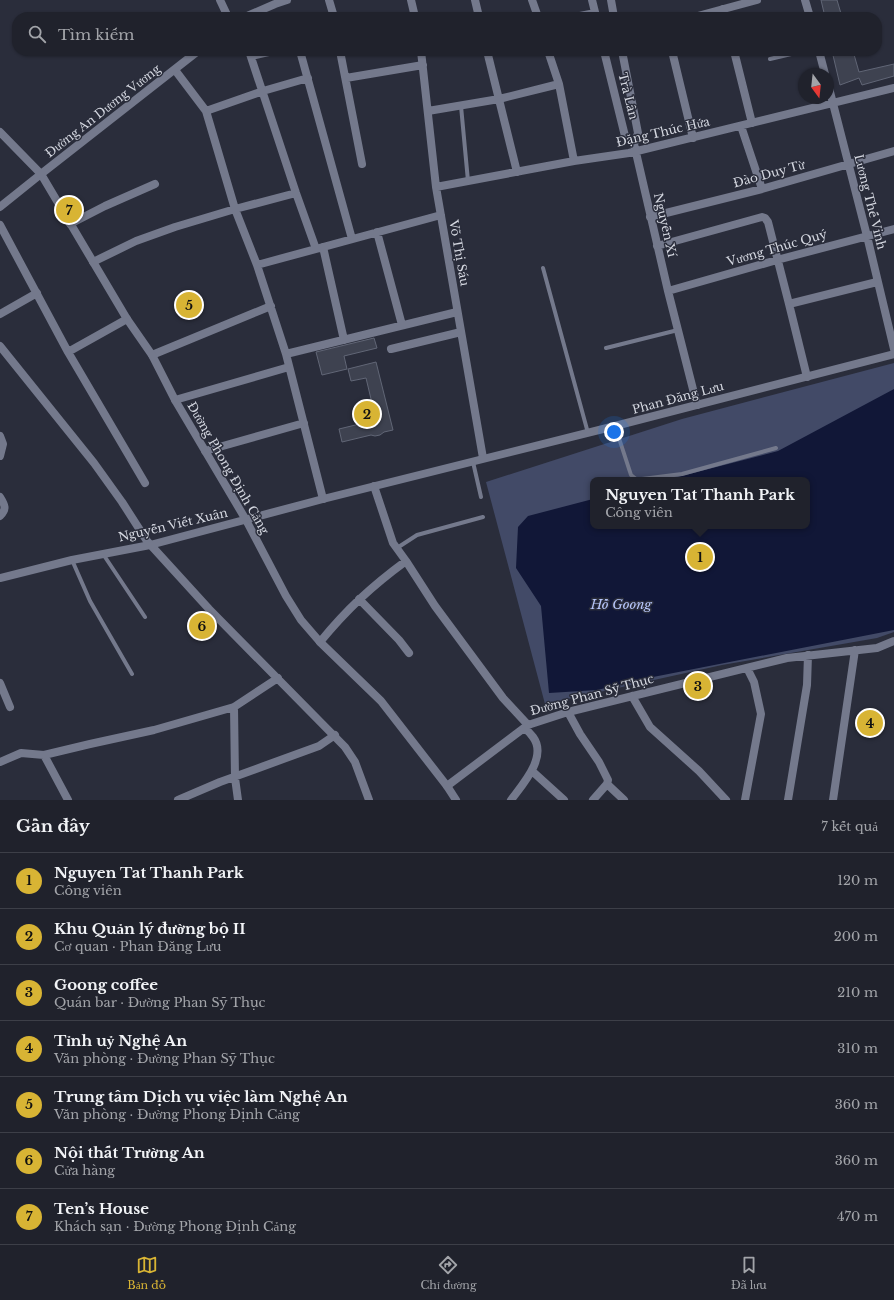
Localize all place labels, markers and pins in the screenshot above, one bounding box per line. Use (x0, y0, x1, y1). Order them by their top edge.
pin: 7 (56, 195, 82, 225)
pin: 5 (176, 290, 202, 320)
pin: 2 (354, 399, 380, 429)
pin: 1 (687, 542, 713, 572)
pin: 6 (189, 611, 215, 641)
pin: 3 (685, 671, 711, 701)
pin: 4 (857, 708, 883, 738)

